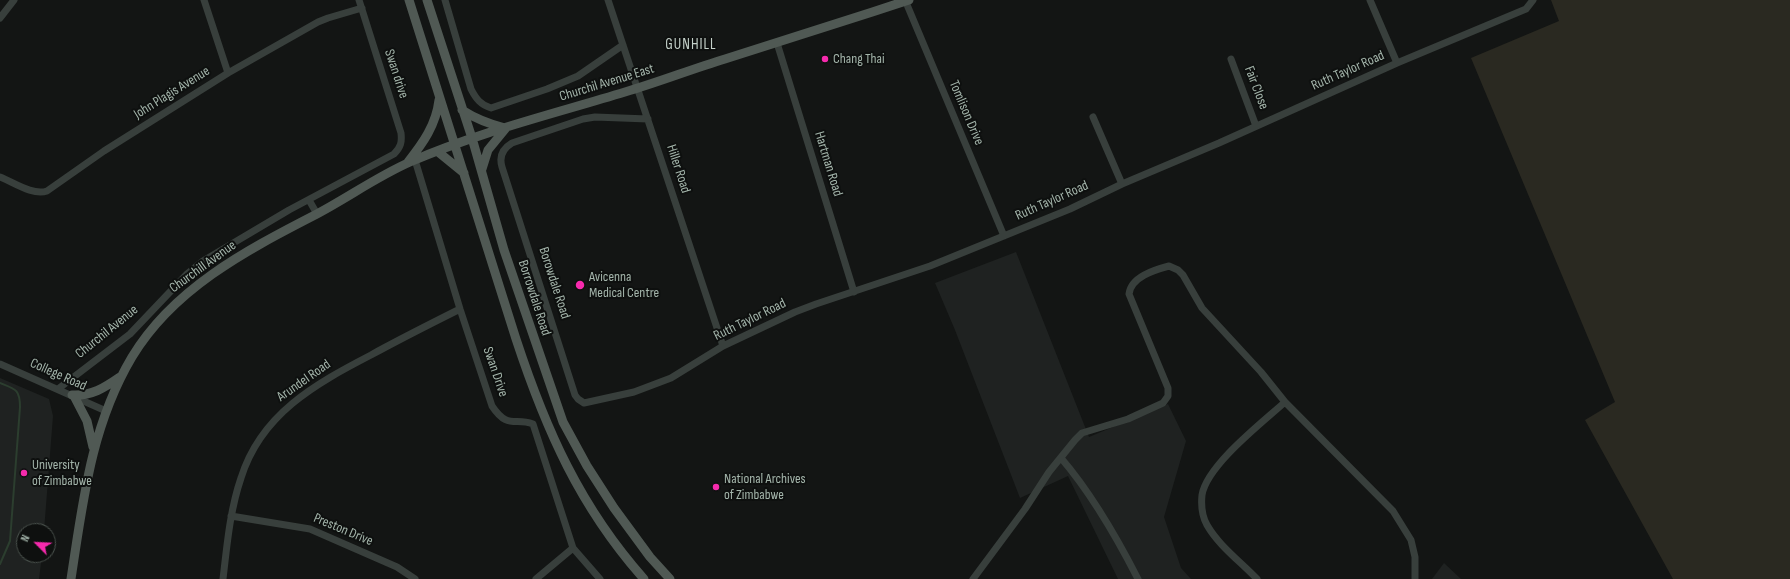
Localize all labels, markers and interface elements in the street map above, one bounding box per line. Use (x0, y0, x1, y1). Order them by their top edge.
district label: GUNHILL (665, 36, 717, 54)
street label: Swan drive (380, 47, 412, 101)
street label: Ruth Taylor Road (1309, 47, 1387, 95)
place label: Chang Thai (833, 51, 885, 67)
marker: Chang Thai (820, 54, 830, 64)
street label: Churchil Avenue East (558, 61, 656, 105)
street label: John Plagis Avenue (131, 63, 213, 123)
street label: Fair Close (1240, 64, 1272, 112)
street label: Tomlison Drive (945, 78, 987, 148)
street label: Hartman Road (810, 130, 846, 198)
street label: Hiller Road (662, 143, 694, 195)
street label: Ruth Taylor Road (1013, 177, 1091, 225)
street label: Churchill Avenue (166, 237, 240, 297)
street label: Borowdale Road (535, 245, 573, 321)
street label: Borrowdale Road (514, 258, 554, 338)
place label: Avicenna Medical Centre (589, 269, 659, 302)
marker: Avicenna Medical Centre (574, 279, 586, 291)
street label: Ruth Taylor Road (711, 295, 789, 345)
street label: Churchil Avenue (72, 302, 142, 362)
street label: Swan Drive (479, 345, 511, 399)
street label: College Road (27, 355, 89, 395)
street label: Arundel Road (274, 356, 334, 406)
place label: University of Zimbabwe (32, 457, 92, 490)
marker: University of Zimbabwe (19, 468, 29, 478)
place label: National Archives of Zimbabwe (724, 471, 806, 504)
marker: National Archives of Zimbabwe (711, 482, 721, 492)
street label: Preston Drive (311, 510, 375, 550)
north arrow (16, 523, 56, 563)
text: N (18, 533, 33, 544)

